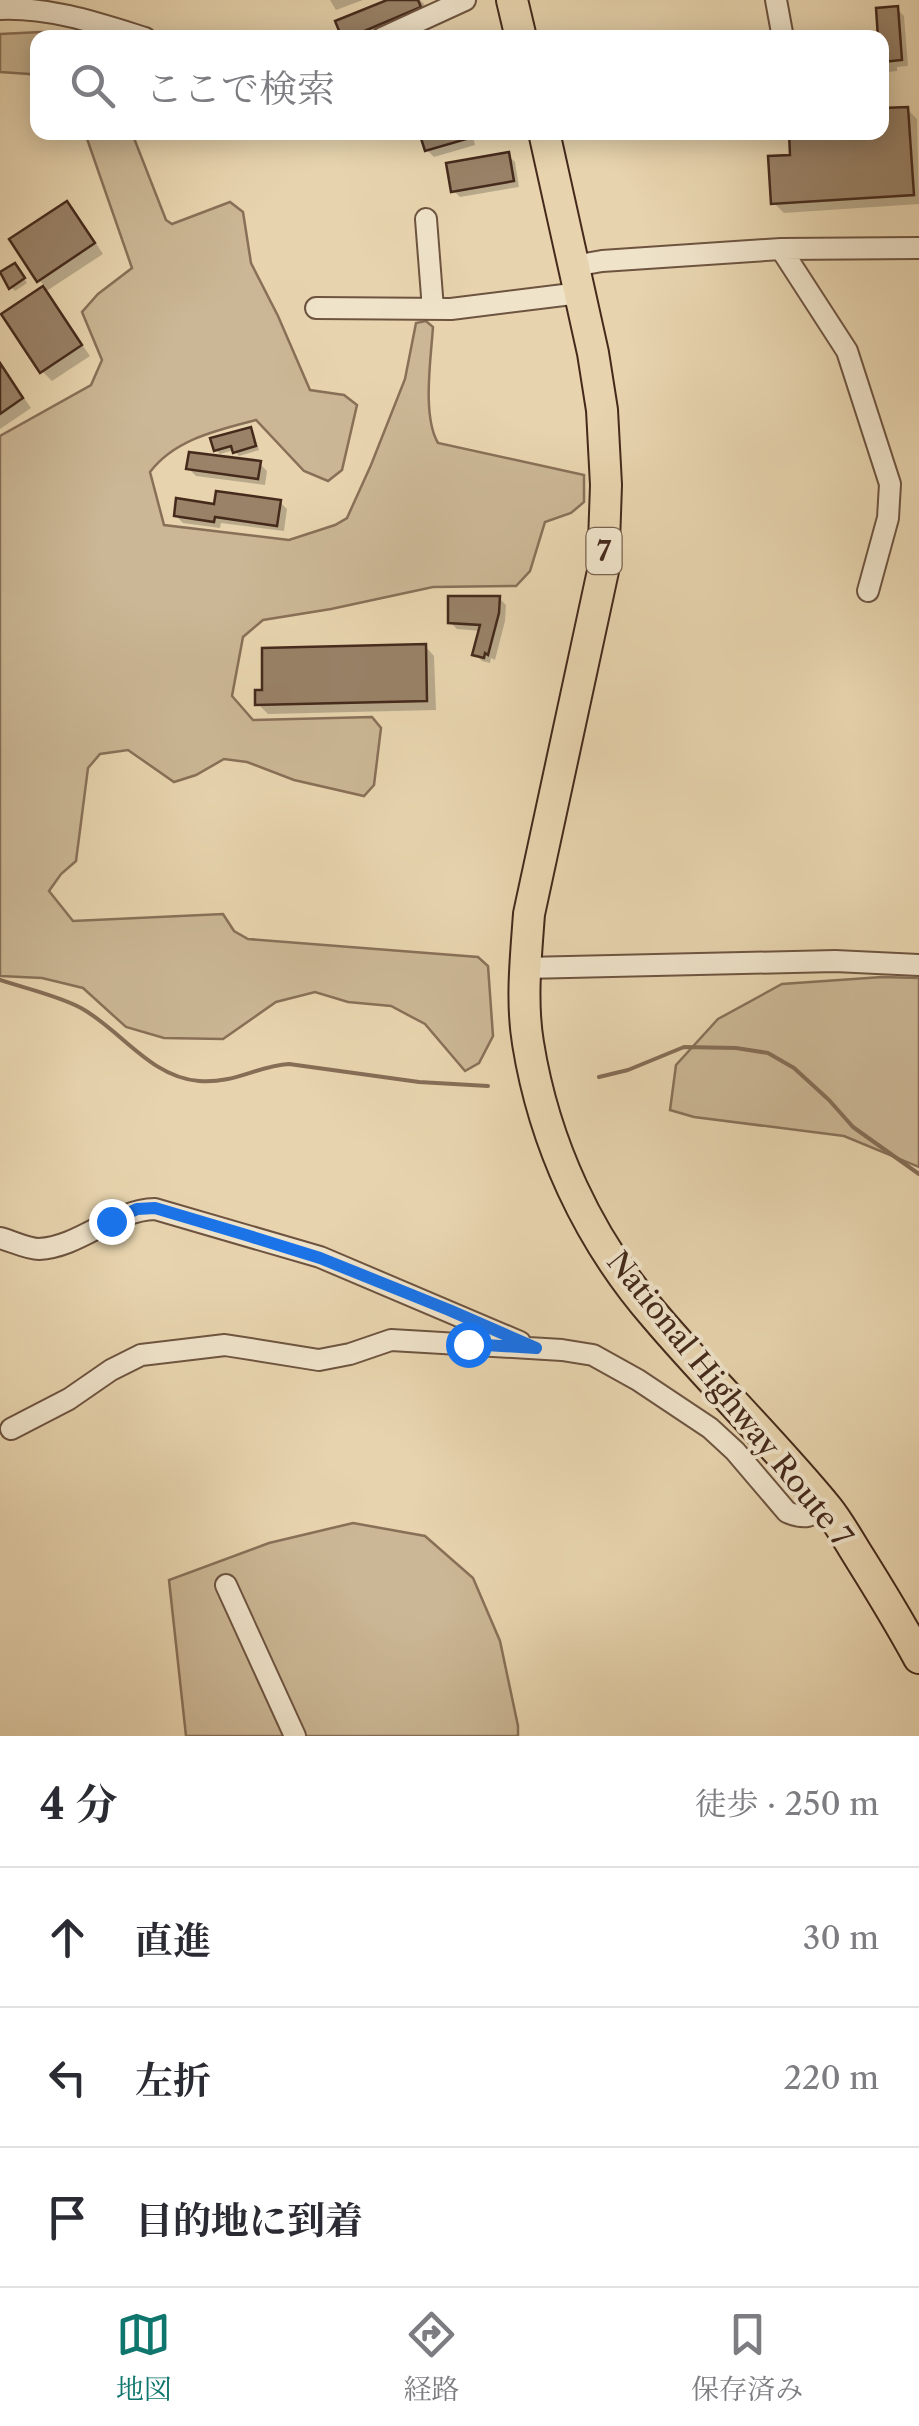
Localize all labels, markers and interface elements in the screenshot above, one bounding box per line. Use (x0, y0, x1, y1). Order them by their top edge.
search box (30, 30, 889, 140)
icon: search (65, 58, 120, 113)
text: ここで検索 (145, 65, 335, 112)
road number: 7 (586, 528, 622, 574)
route end (89, 1199, 135, 1245)
street label: National Highway Route 7 (599, 1244, 861, 1554)
route start (446, 1322, 492, 1368)
text: 4 分 (40, 1778, 117, 1830)
text: 徒歩 · 250 m (695, 1784, 879, 1823)
icon: ahead (40, 1910, 95, 1965)
text: 直進 (135, 1917, 211, 1964)
text: 30 m (803, 1918, 879, 1957)
icon: left (40, 2050, 95, 2105)
text: 左折 (135, 2057, 211, 2104)
text: 220 m (784, 2058, 879, 2097)
icon: arrive (40, 2190, 95, 2245)
text: 目的地に到着 (135, 2197, 363, 2244)
tab: 地図 (116, 2307, 172, 2407)
tab: 経路 (403, 2307, 459, 2407)
tab: 保存済み (691, 2307, 803, 2407)

